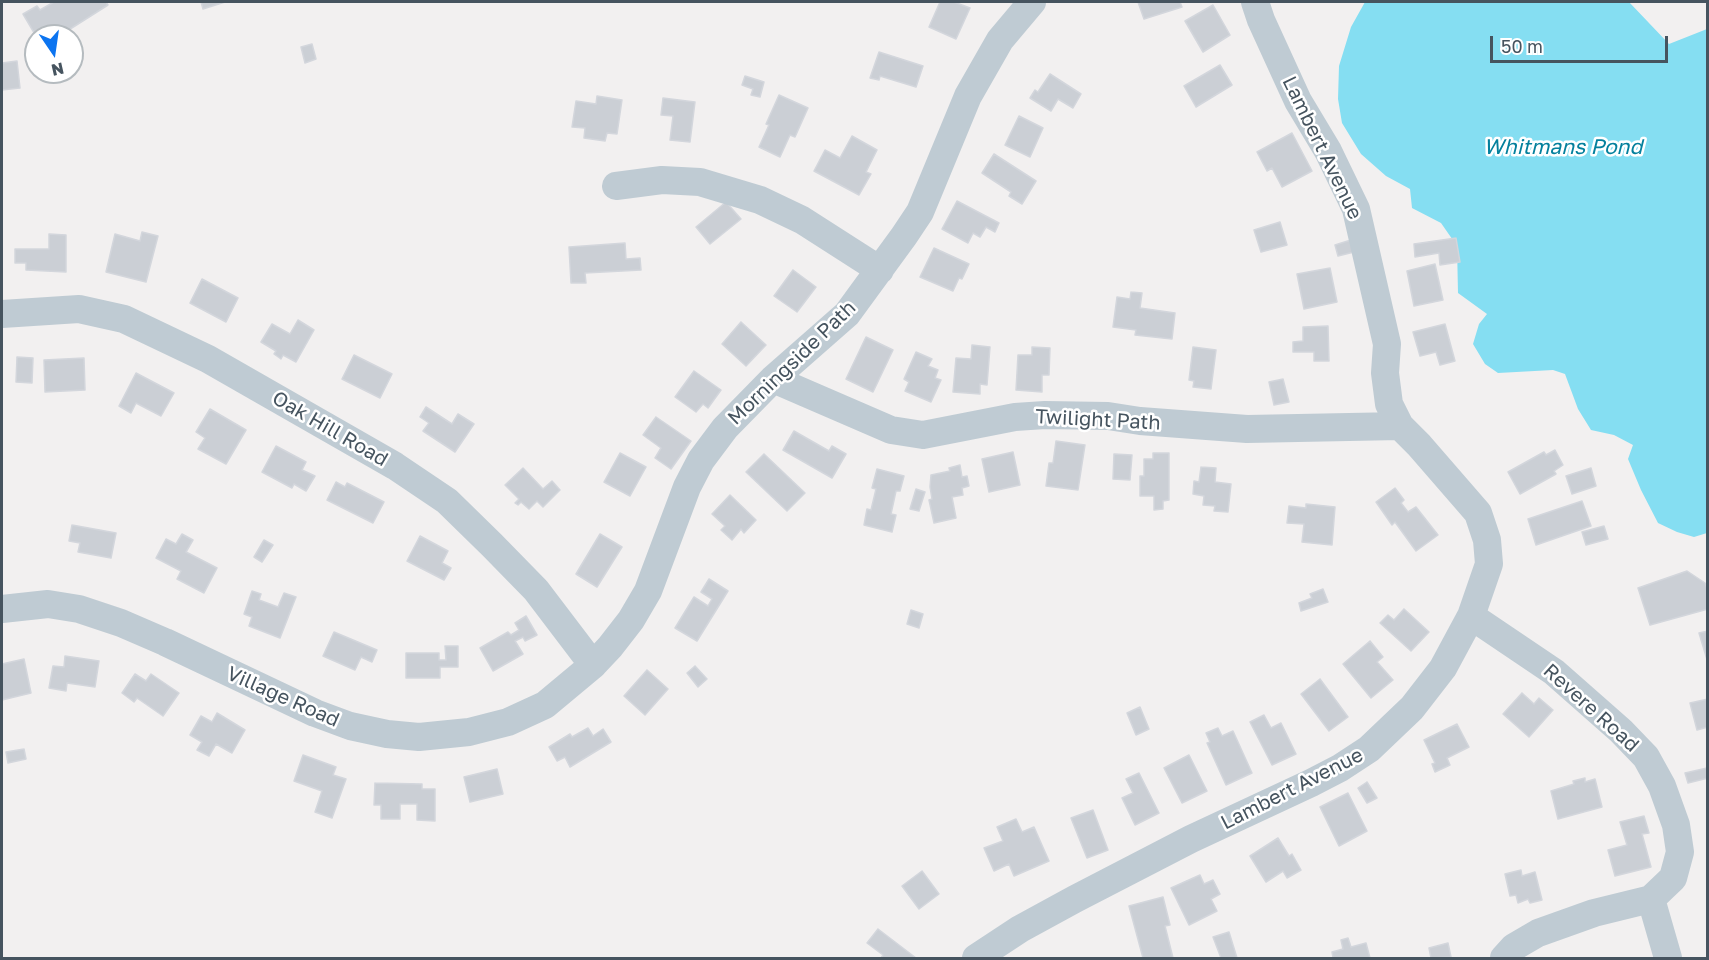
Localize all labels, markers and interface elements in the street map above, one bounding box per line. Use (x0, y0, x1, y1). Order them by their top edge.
north arrow (24, 24, 84, 84)
scale bar (1493, 24, 1672, 62)
text: 50 m (1501, 35, 1543, 57)
text: N (49, 58, 66, 81)
street label: Lambert Avenue (1277, 72, 1367, 224)
water label: Whitmans Pond (1484, 134, 1642, 160)
street label: Morningside Path (723, 296, 861, 430)
street label: Oak Hill Road (268, 386, 392, 472)
street label: Twilight Path (1035, 405, 1161, 435)
street label: Revere Road (1538, 659, 1644, 757)
street label: Village Road (223, 661, 343, 733)
street label: Lambert Avenue (1217, 743, 1367, 835)

